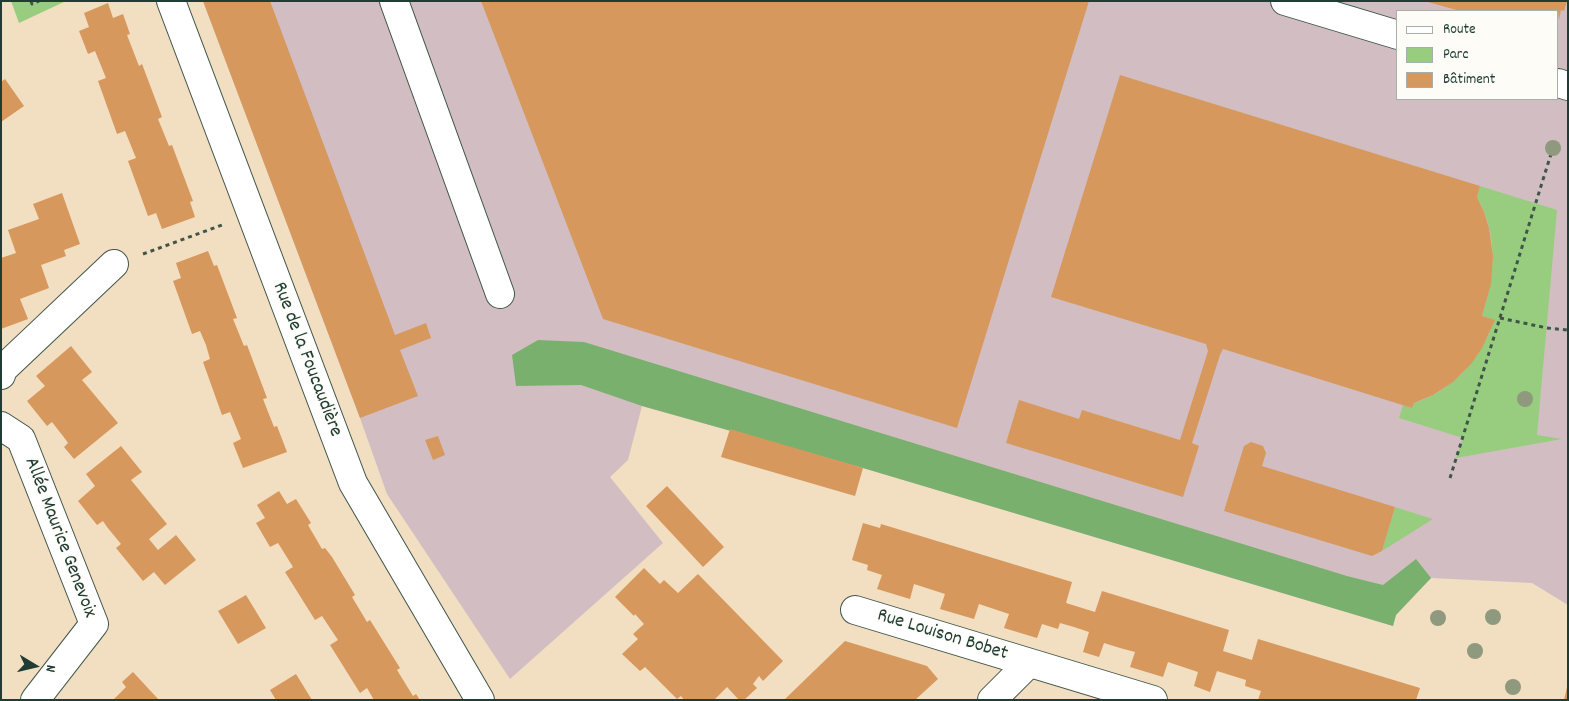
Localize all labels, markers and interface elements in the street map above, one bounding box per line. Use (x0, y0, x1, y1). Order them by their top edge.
legend (1396, 10, 1559, 100)
text: Route (1443, 19, 1476, 41)
text: Parc (1443, 44, 1468, 66)
text: Bâtiment (1443, 69, 1495, 91)
street label: Rue de la Foucaudière (265, 279, 347, 441)
street label: Allée Maurice Genevoix (17, 454, 101, 622)
street label: Rue Louison Bobet (874, 605, 1010, 667)
north arrow (10, 641, 60, 691)
text: N (39, 663, 60, 673)

